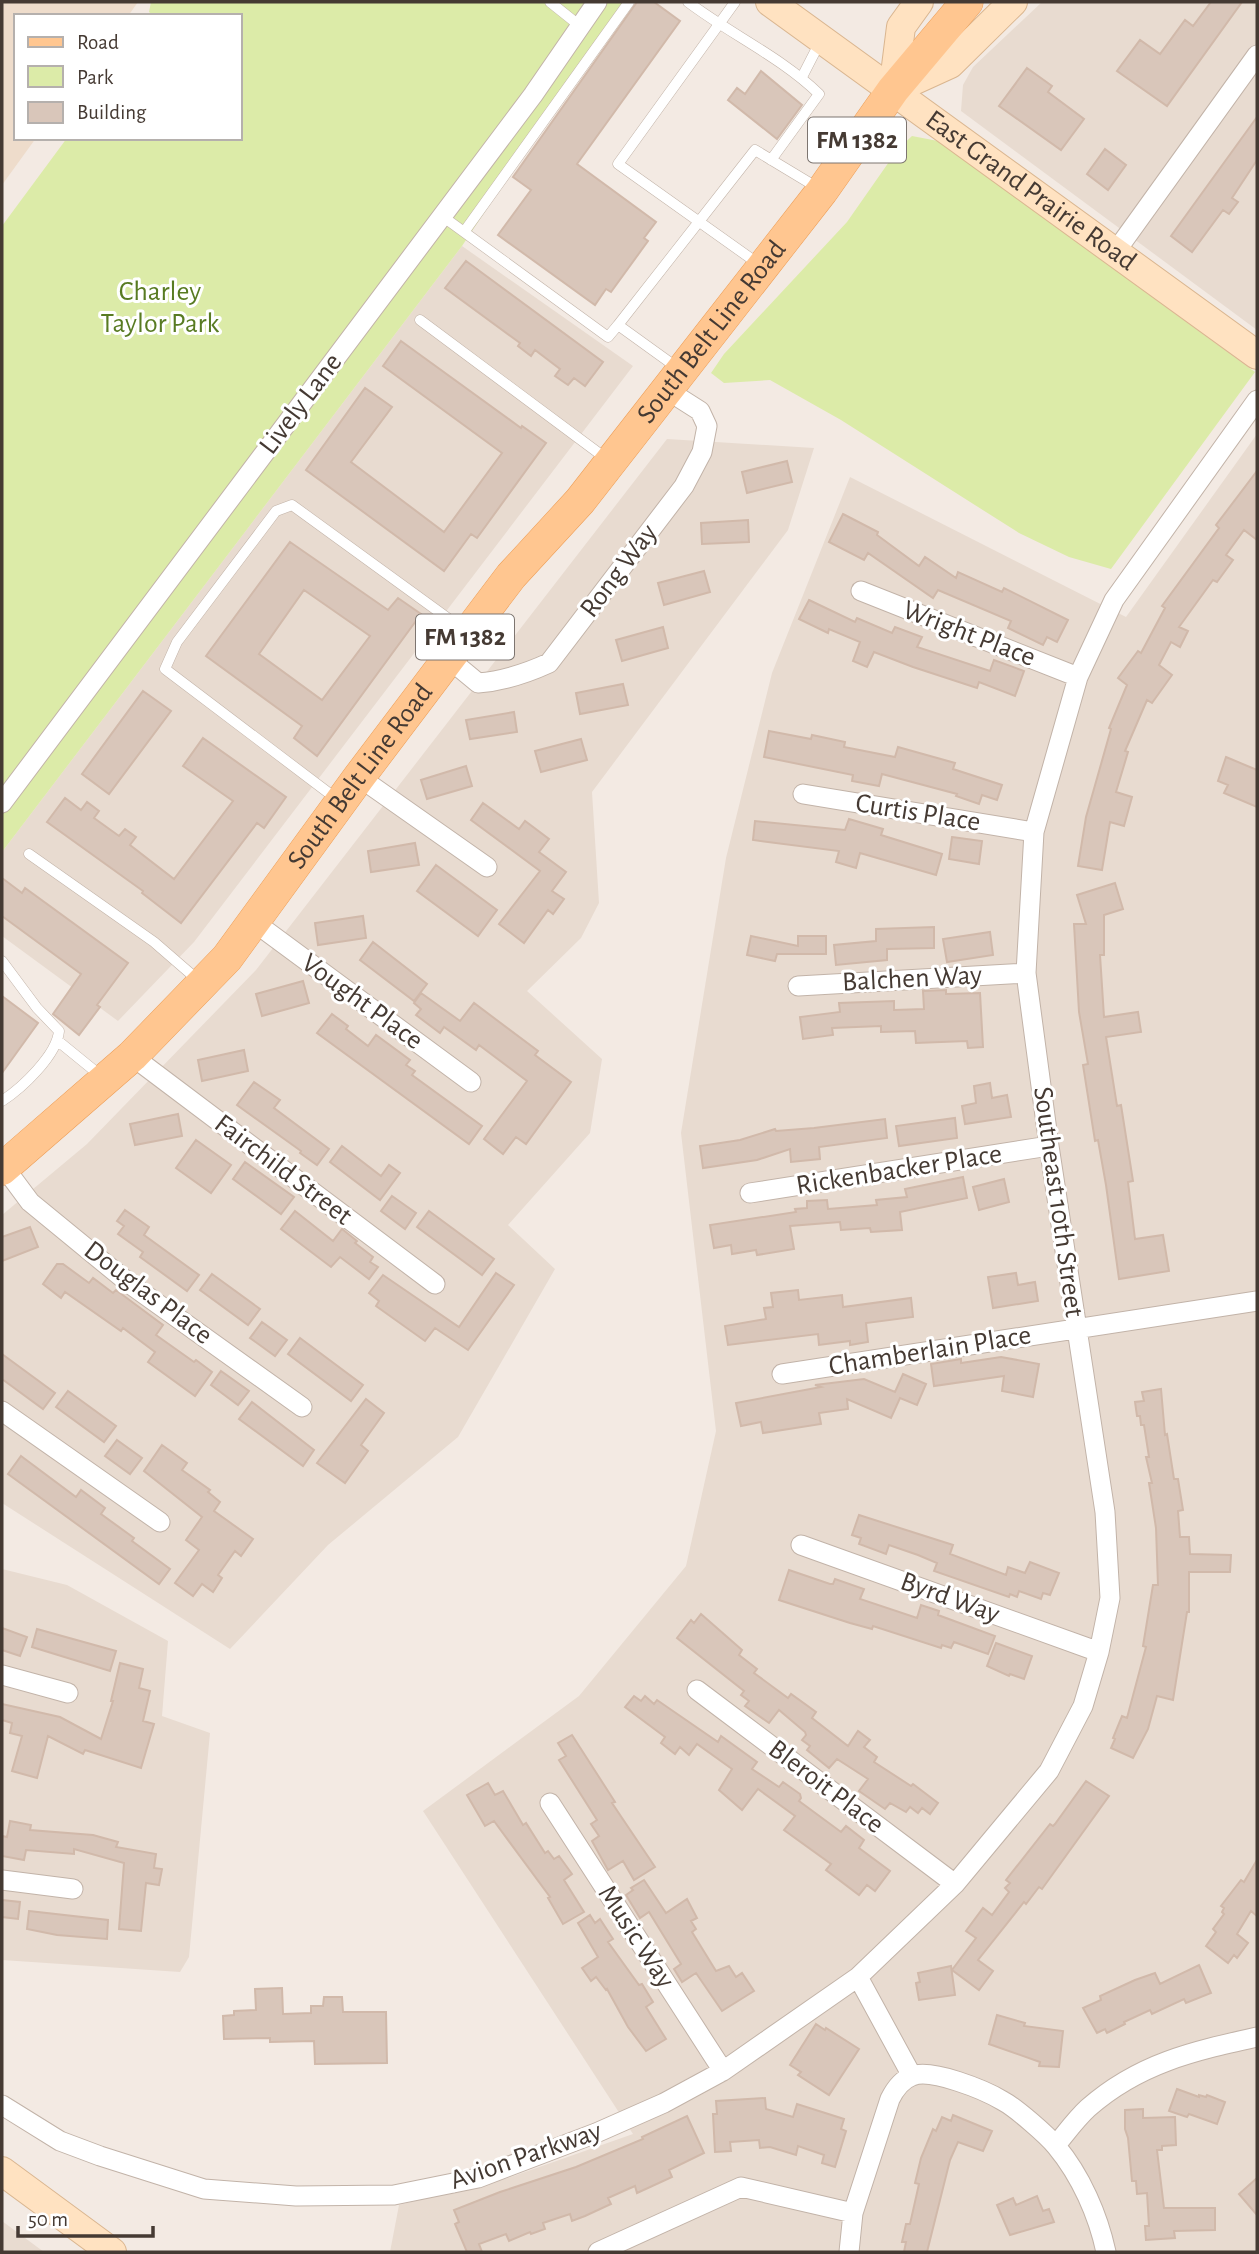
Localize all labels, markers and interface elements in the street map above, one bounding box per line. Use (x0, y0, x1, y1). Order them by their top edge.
legend (14, 14, 242, 140)
text: Road (77, 32, 119, 53)
text: Park (77, 67, 114, 88)
text: Building (77, 102, 147, 123)
street label: East Grand Prairie Road (920, 105, 1141, 277)
road number: FM 1382 (808, 118, 906, 162)
street label: South Belt Line Road (632, 235, 792, 429)
park label: Charley Taylor Park (101, 278, 220, 338)
street label: Lively Lane (254, 348, 348, 460)
street label: Rong Way (575, 519, 663, 623)
street label: Wright Place (899, 596, 1039, 672)
road number: FM 1382 (416, 614, 514, 660)
street label: South Belt Line Road (283, 679, 438, 874)
street label: Curtis Place (854, 789, 982, 837)
street label: Vought Place (296, 949, 428, 1055)
street label: Balchen Way (841, 961, 983, 997)
street label: Southeast 10th Street (1028, 1085, 1088, 1319)
street label: Fairchild Street (209, 1109, 357, 1231)
street label: Rickenbacker Place (794, 1140, 1004, 1200)
street label: Douglas Place (79, 1236, 217, 1350)
street label: Chamberlain Place (827, 1321, 1033, 1381)
street label: Byrd Way (897, 1567, 1003, 1629)
street label: Bleroit Place (763, 1735, 889, 1839)
street label: Music Way (593, 1881, 679, 1993)
street label: Avion Parkway (447, 2117, 605, 2195)
scale bar (18, 2194, 152, 2238)
text: 50 m (28, 2209, 68, 2230)

